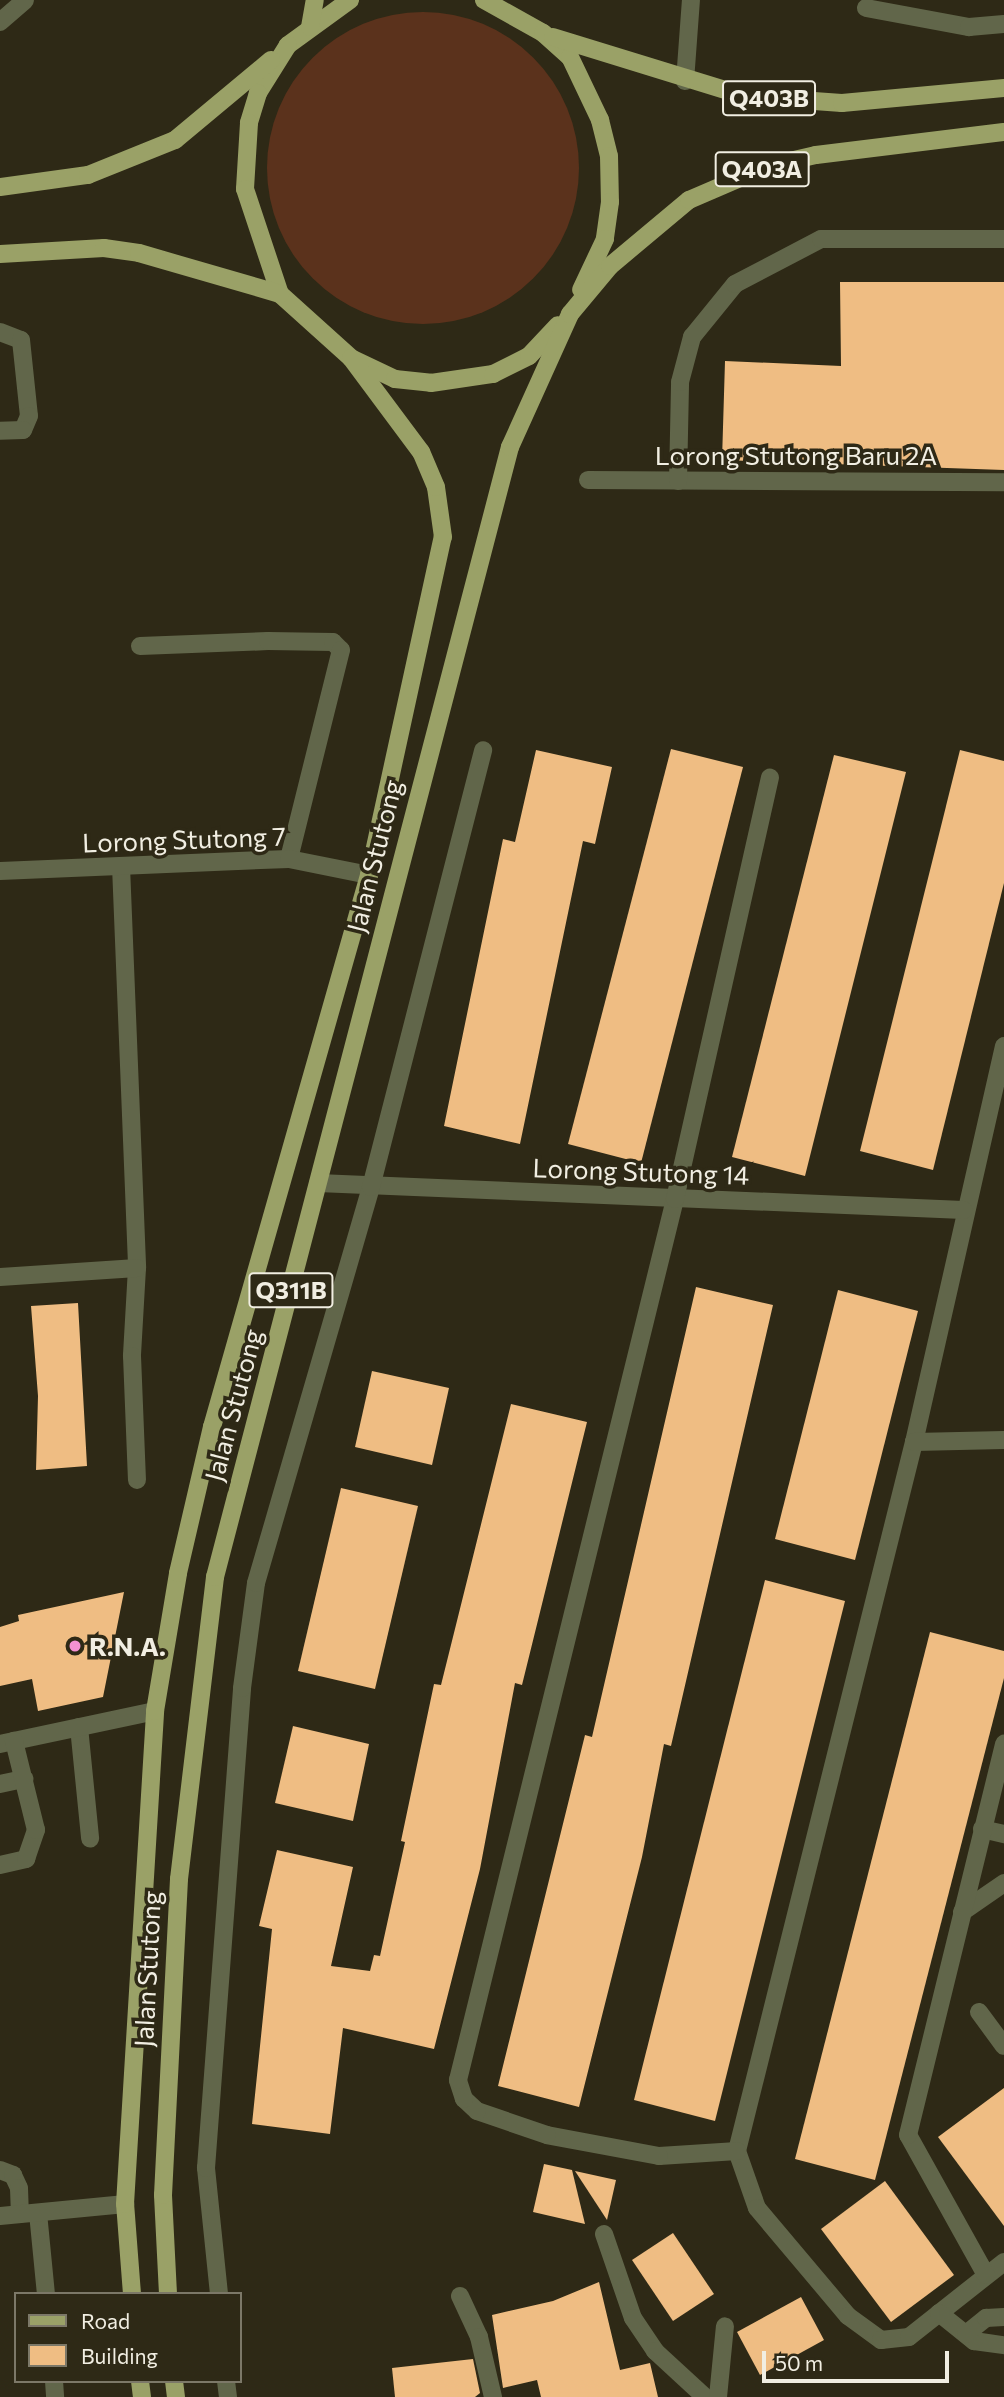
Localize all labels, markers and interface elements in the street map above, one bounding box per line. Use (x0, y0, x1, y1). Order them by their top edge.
road number: Q403B (722, 78, 816, 118)
road number: Q403A (713, 148, 811, 190)
street label: Lorong Stutong Baru 2A (655, 439, 937, 471)
street label: Jalan Stutong (340, 776, 408, 936)
street label: Lorong Stutong 7 (82, 820, 286, 858)
street label: Lorong Stutong 14 (532, 1152, 750, 1190)
road number: Q311B (247, 1270, 335, 1310)
street label: Jalan Stutong (198, 1325, 268, 1485)
place label: R.N.A. (89, 1630, 166, 1662)
marker: R.N.A. (67, 1638, 83, 1654)
street label: Jalan Stutong (127, 1890, 167, 2048)
legend (14, 2292, 242, 2383)
text: Road (81, 2308, 130, 2333)
scale bar (766, 2338, 953, 2382)
text: Building (81, 2343, 158, 2368)
text: 50 m (775, 2350, 823, 2375)

